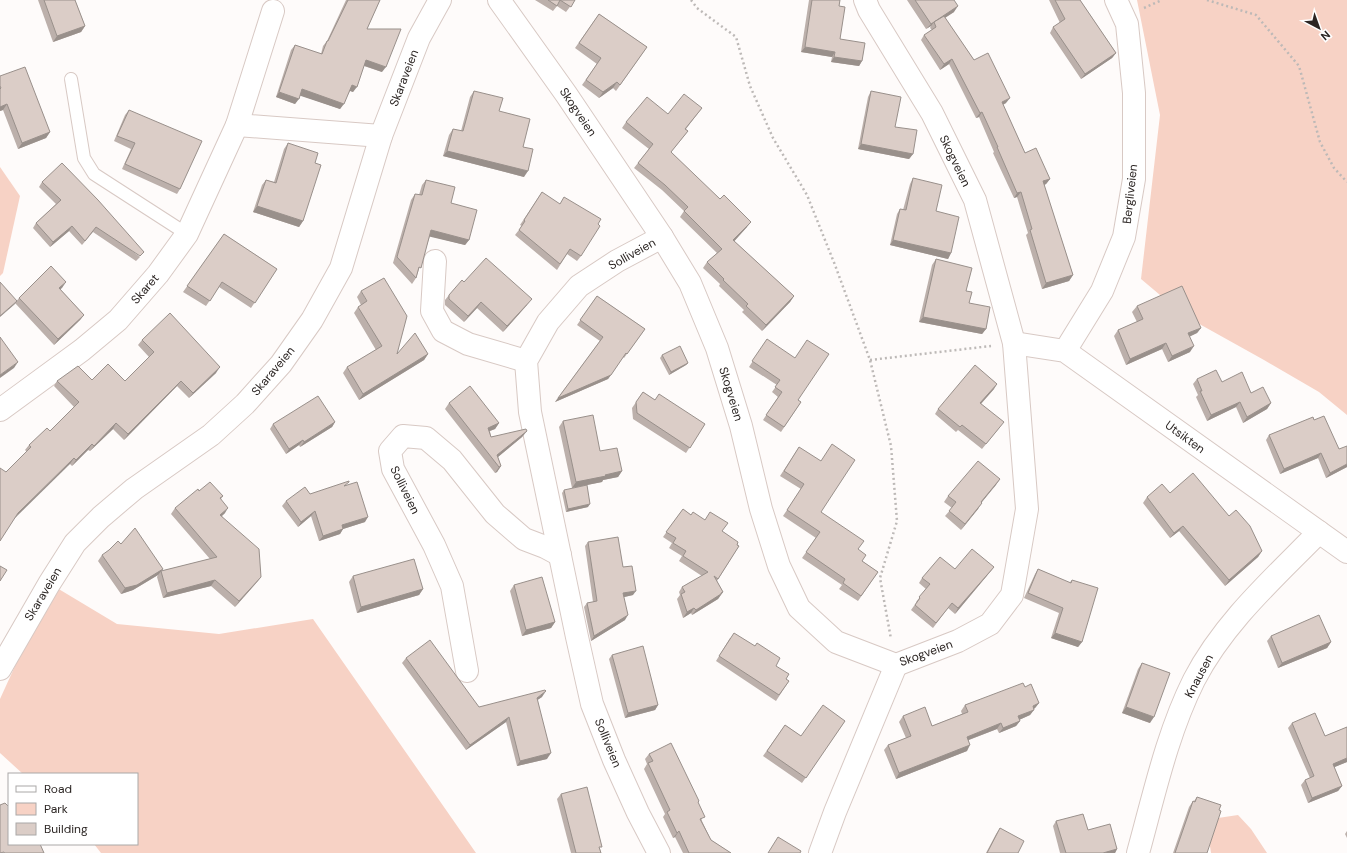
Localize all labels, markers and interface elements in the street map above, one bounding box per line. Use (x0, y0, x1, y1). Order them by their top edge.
north arrow (1299, 8, 1339, 48)
text: N (1318, 28, 1333, 43)
street label: Skaraveien (386, 47, 422, 109)
street label: Skogveien (556, 84, 600, 140)
street label: Skogveien (936, 133, 974, 190)
street label: Bergliveien (1119, 163, 1141, 225)
street label: Solliveien (605, 234, 659, 274)
street label: Skaret (127, 270, 163, 307)
street label: Skaraveien (248, 343, 298, 399)
street label: Skogveien (715, 365, 747, 423)
street label: Utsikten (1162, 417, 1208, 457)
street label: Solliveien (386, 463, 424, 517)
street label: Skaraveien (21, 564, 65, 624)
street label: Skogveien (897, 636, 955, 670)
street label: Knausen (1181, 651, 1217, 701)
street label: Solliveien (591, 716, 625, 770)
legend (8, 773, 138, 845)
text: Road (44, 781, 72, 797)
text: Park (44, 801, 68, 817)
text: Building (44, 821, 88, 837)

